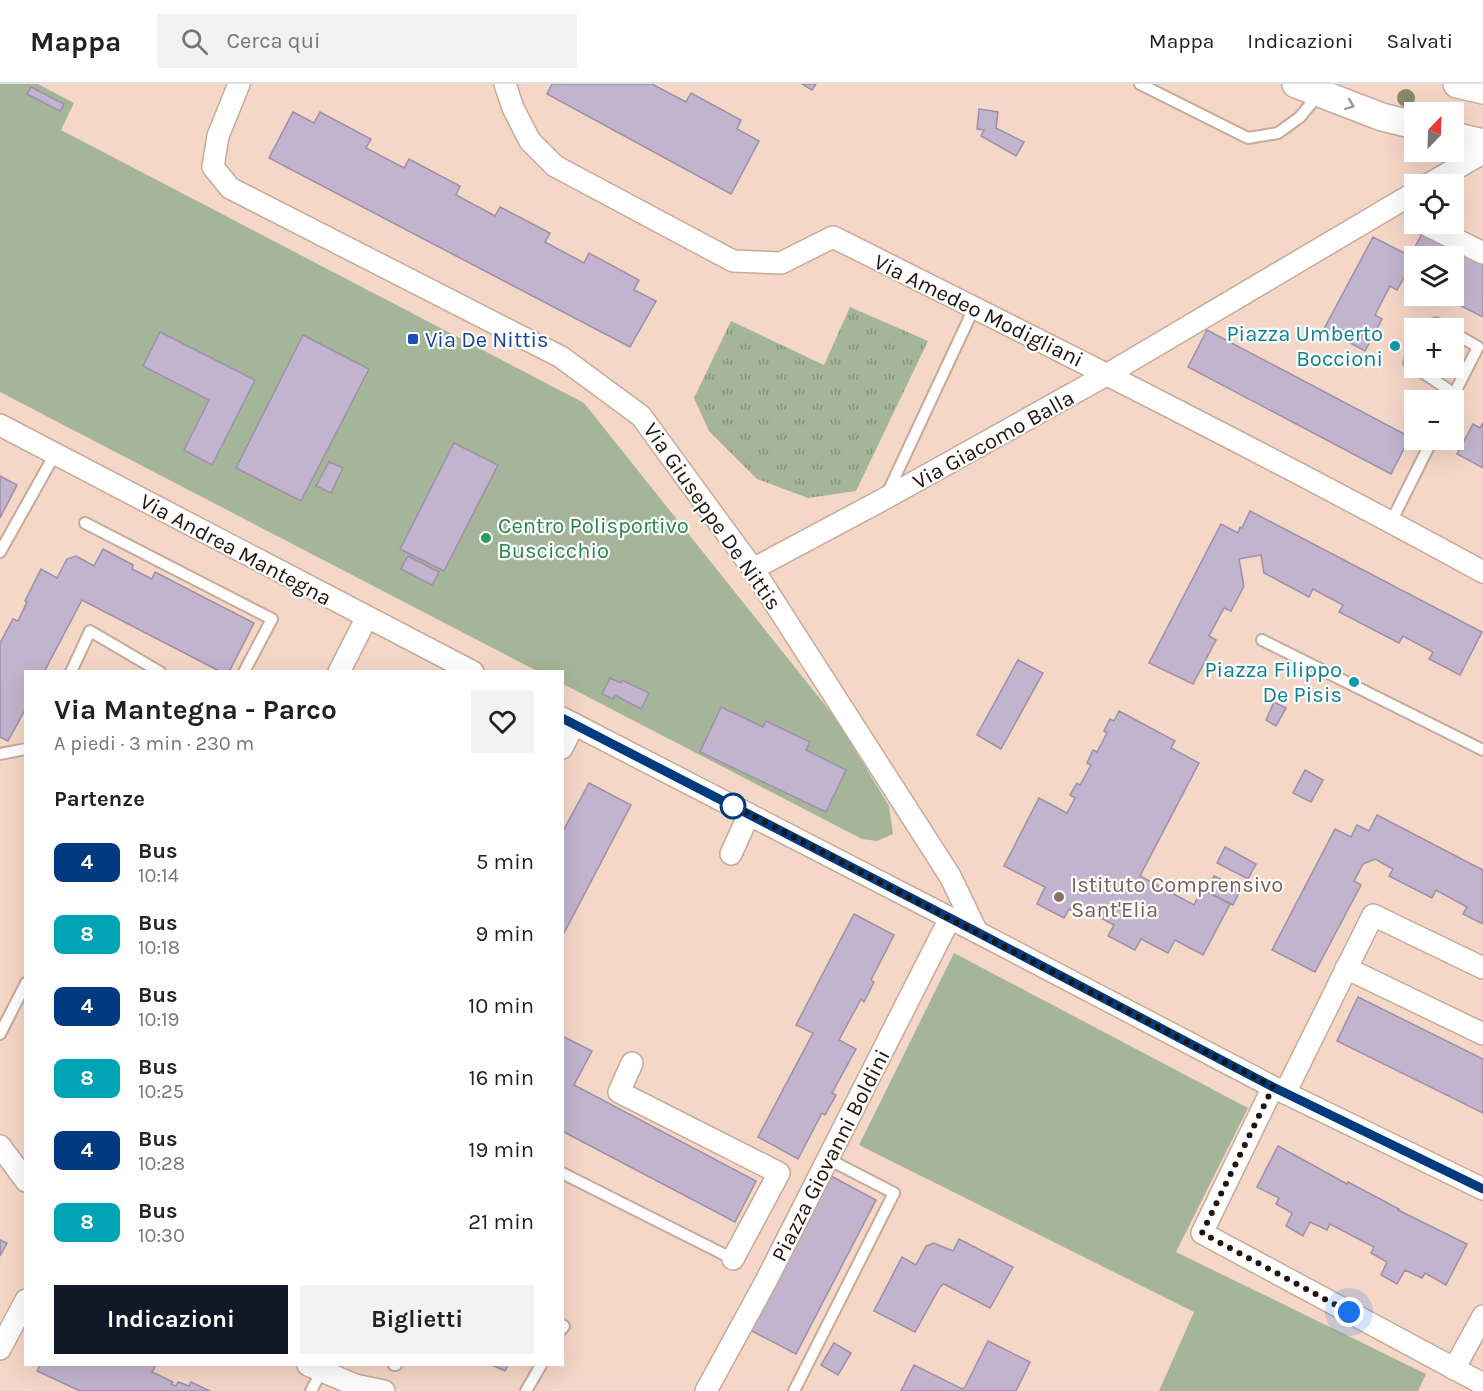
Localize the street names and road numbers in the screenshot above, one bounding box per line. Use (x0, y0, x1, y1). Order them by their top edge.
street label: Via Amedeo Modigliani (870, 249, 1087, 373)
street label: Via Giacomo Balla (908, 385, 1079, 495)
street label: Via Giuseppe De Nittis (638, 418, 787, 615)
street label: Via Andrea Mantegna (135, 488, 336, 611)
street label: Piazza Giovanni Boldini (766, 1045, 896, 1266)

